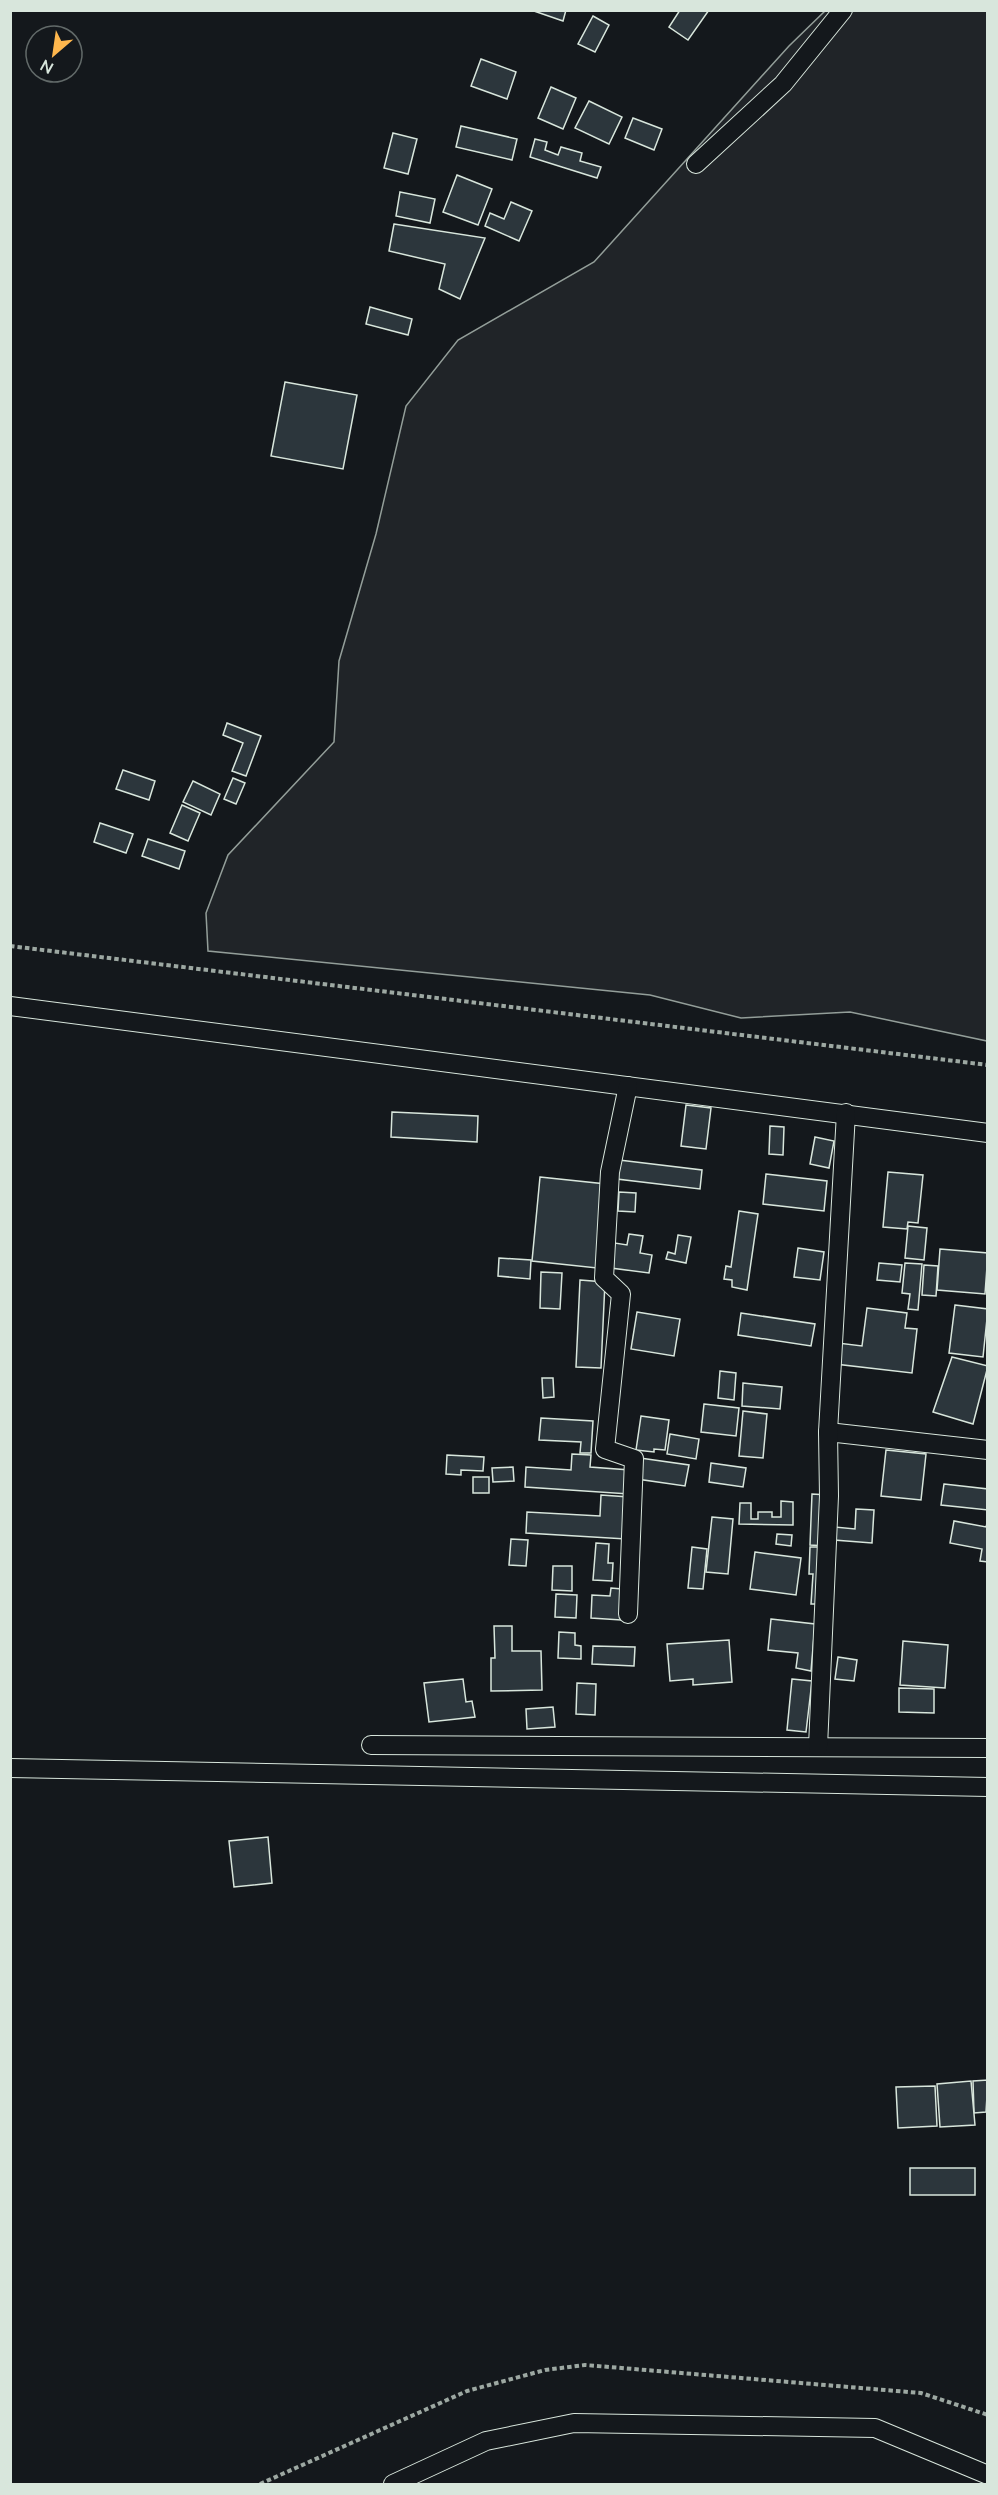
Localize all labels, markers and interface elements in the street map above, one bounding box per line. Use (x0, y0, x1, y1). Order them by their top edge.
north arrow (24, 24, 84, 84)
text: N (37, 54, 58, 79)

